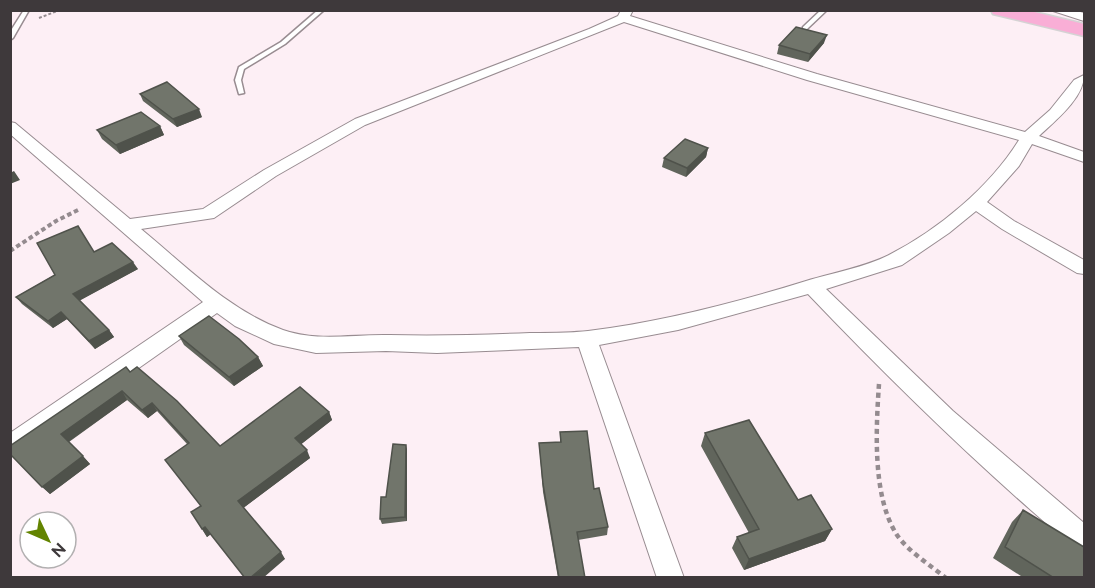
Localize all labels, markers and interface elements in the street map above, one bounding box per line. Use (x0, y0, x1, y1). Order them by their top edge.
north arrow (18, 510, 78, 570)
text: N (47, 539, 70, 561)

